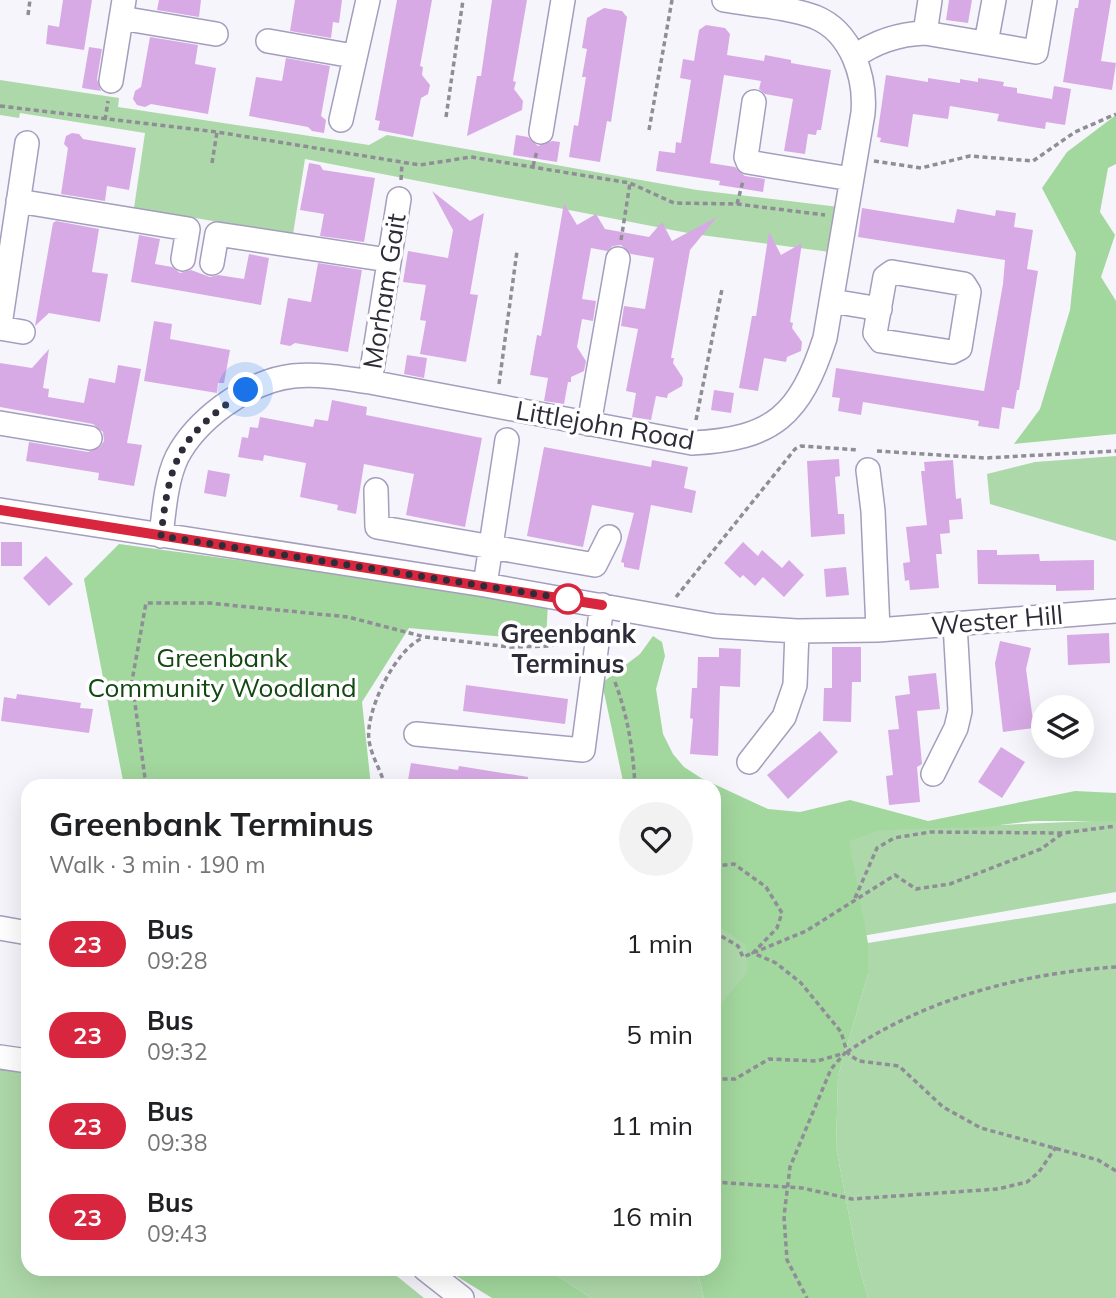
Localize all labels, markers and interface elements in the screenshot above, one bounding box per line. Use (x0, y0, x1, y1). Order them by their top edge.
street label: Morham Gait (355, 211, 413, 371)
your location (228, 372, 263, 407)
street label: Littlejohn Road (513, 393, 697, 457)
marker: Greenbank Terminus (553, 584, 583, 614)
street label: Wester Hill (930, 598, 1064, 642)
place label: Greenbank Terminus (500, 617, 636, 680)
park label: Greenbank Community Woodland (88, 641, 356, 704)
map controls (1031, 695, 1094, 758)
button: layers (1031, 695, 1094, 758)
button: heart (619, 802, 693, 876)
text: Greenbank Terminus (49, 803, 374, 844)
text: Walk · 3 min · 190 m (49, 850, 266, 879)
text: Bus (147, 913, 193, 946)
text: 1 min (626, 927, 693, 960)
text: 23 (73, 929, 102, 959)
text: 09:28 (147, 946, 207, 975)
text: Bus (147, 1004, 193, 1037)
text: 5 min (626, 1018, 693, 1051)
text: 23 (73, 1020, 102, 1050)
text: 09:32 (147, 1037, 207, 1066)
text: Bus (147, 1095, 193, 1128)
text: 11 min (611, 1109, 693, 1142)
text: 23 (73, 1111, 102, 1141)
text: 09:38 (147, 1128, 207, 1157)
text: Bus (147, 1186, 193, 1219)
text: 16 min (611, 1200, 693, 1233)
text: 23 (73, 1202, 102, 1232)
text: 09:43 (147, 1219, 207, 1248)

